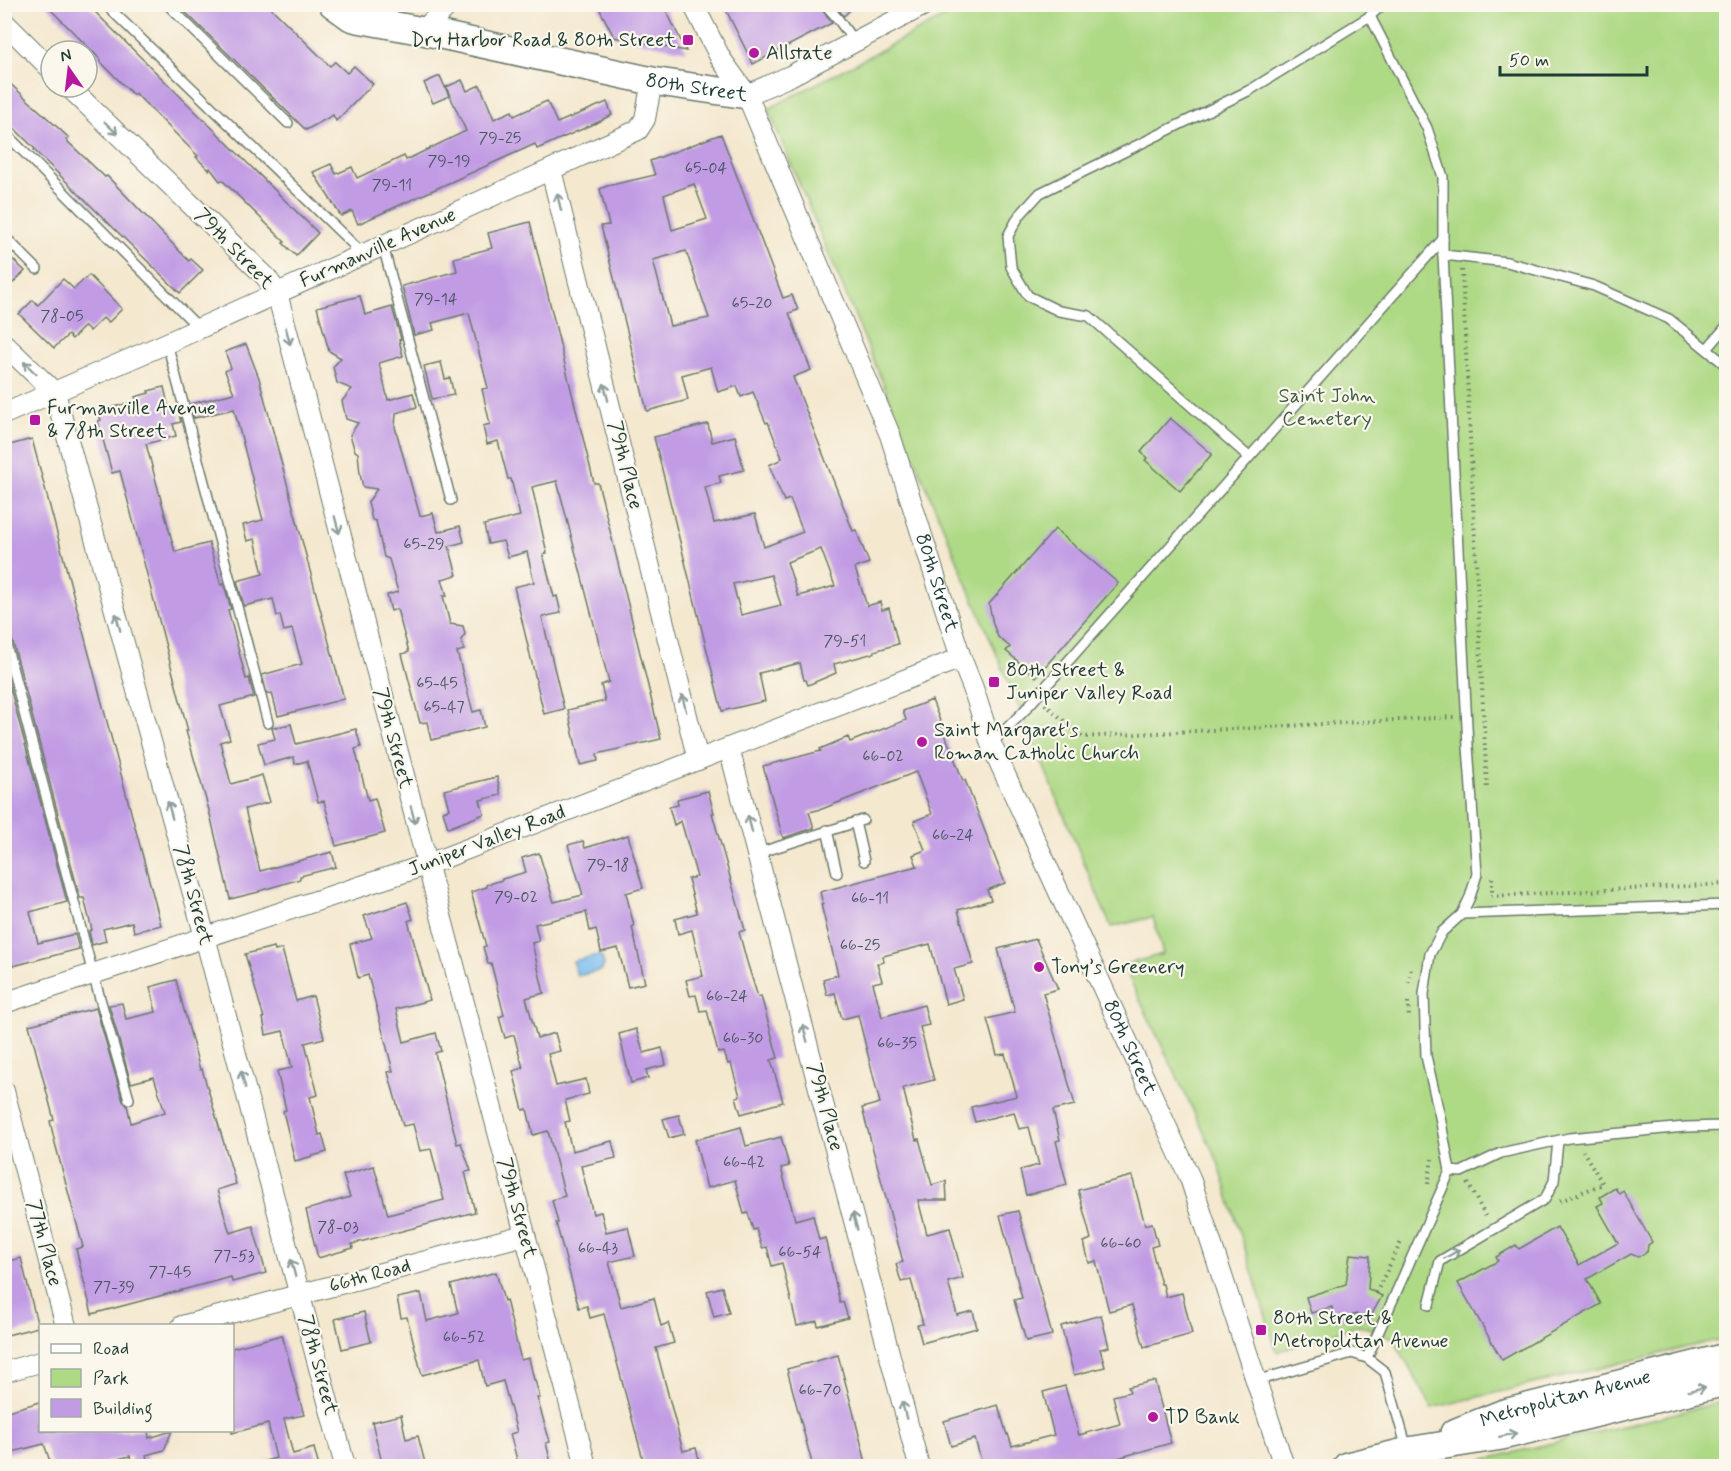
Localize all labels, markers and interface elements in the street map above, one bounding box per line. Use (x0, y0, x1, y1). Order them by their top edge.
place label: Dry Harbor Road & 80th Street (411, 27, 676, 54)
marker: Dry Harbor Road & 80th Street (681, 33, 695, 47)
north arrow (39, 39, 99, 99)
scale bar (1500, 39, 1647, 77)
place label: Allstate (766, 40, 833, 67)
text: N (58, 44, 73, 67)
marker: Allstate (747, 46, 761, 60)
text: 50 m (1509, 49, 1549, 73)
street label: 80th Street (643, 67, 749, 108)
one-way arrow (103, 121, 118, 135)
house number: 79-25 (479, 128, 521, 149)
house number: 79-19 (427, 151, 471, 172)
house number: 65-04 (685, 158, 728, 179)
house number: 79-11 (372, 175, 412, 196)
one-way arrow (553, 193, 565, 212)
street label: Furmanville Avenue (295, 201, 461, 295)
street label: 79th Street (188, 202, 280, 296)
house number: 79-14 (414, 289, 458, 310)
house number: 65-20 (732, 293, 772, 314)
house number: 78-05 (40, 306, 84, 327)
one-way arrow (283, 326, 294, 345)
one-way arrow (22, 361, 37, 376)
one-way arrow (600, 382, 612, 401)
park label: Saint John Cemetery (1279, 383, 1376, 433)
place label: Furmanville Avenue & 78th Street (47, 395, 216, 445)
marker: Furmanville Avenue & 78th Street (28, 413, 42, 427)
street label: 79th Place (601, 418, 649, 512)
one-way arrow (332, 515, 344, 534)
street label: 80th Street (909, 530, 965, 636)
house number: 65-29 (403, 534, 445, 555)
one-way arrow (112, 613, 123, 632)
house number: 79-51 (824, 631, 866, 652)
place label: 80th Street & Juniper Valley Road (1006, 657, 1172, 707)
house number: 65-45 (416, 673, 458, 694)
marker: 80th Street & Juniper Valley Road (987, 675, 1001, 689)
street label: 79th Street (367, 684, 420, 792)
one-way arrow (677, 694, 689, 713)
house number: 65-47 (423, 697, 465, 718)
place label: Saint Margaret's Roman Catholic Church (934, 717, 1139, 767)
marker: Saint Margaret's Roman Catholic Church (915, 735, 929, 749)
house number: 66-02 (862, 746, 904, 767)
street label: Juniper Valley Road (405, 799, 569, 883)
one-way arrow (164, 801, 175, 820)
one-way arrow (408, 805, 420, 824)
one-way arrow (744, 815, 755, 834)
house number: 66-24 (932, 825, 974, 846)
street label: 78th Street (167, 842, 219, 948)
house number: 79-18 (587, 855, 629, 876)
house number: 79-02 (494, 887, 538, 908)
house number: 66-11 (851, 888, 889, 909)
house number: 66-25 (840, 935, 880, 956)
place label: Tony’s Greenery (1051, 954, 1185, 981)
marker: Tony’s Greenery (1032, 960, 1046, 974)
house number: 66-24 (706, 986, 748, 1007)
street label: 80th Street (1097, 995, 1164, 1100)
one-way arrow (799, 1024, 810, 1043)
house number: 66-30 (723, 1028, 763, 1049)
house number: 66-35 (877, 1033, 917, 1054)
street label: 79th Place (800, 1060, 850, 1154)
one-way arrow (236, 1070, 248, 1089)
house number: 66-42 (723, 1152, 765, 1173)
street label: 79th Street (491, 1154, 544, 1262)
street label: 77th Place (20, 1197, 68, 1289)
one-way arrow (848, 1212, 860, 1231)
house number: 78-03 (317, 1217, 359, 1238)
house number: 66-60 (1100, 1233, 1142, 1254)
house number: 66-43 (578, 1238, 618, 1259)
house number: 66-54 (778, 1242, 822, 1263)
house number: 77-53 (213, 1246, 255, 1267)
one-way arrow (1442, 1248, 1460, 1259)
street label: 66th Road (326, 1252, 414, 1300)
one-way arrow (287, 1259, 298, 1278)
house number: 77-45 (149, 1262, 191, 1283)
house number: 77-39 (93, 1277, 135, 1298)
place label: 80th Street & Metropolitan Avenue (1273, 1305, 1449, 1355)
street label: 78th Street (292, 1312, 344, 1418)
marker: 80th Street & Metropolitan Avenue (1254, 1323, 1268, 1337)
legend (39, 1324, 234, 1432)
house number: 66-52 (443, 1327, 485, 1348)
text: Road (93, 1337, 129, 1361)
street label: Metropolitan Avenue (1476, 1363, 1654, 1435)
text: Park (93, 1367, 129, 1391)
house number: 66-70 (798, 1380, 842, 1401)
one-way arrow (1687, 1382, 1706, 1394)
text: Building (93, 1397, 153, 1423)
one-way arrow (898, 1401, 909, 1420)
place label: TD Bank (1165, 1404, 1240, 1431)
marker: TD Bank (1146, 1410, 1160, 1424)
one-way arrow (1497, 1429, 1517, 1440)

